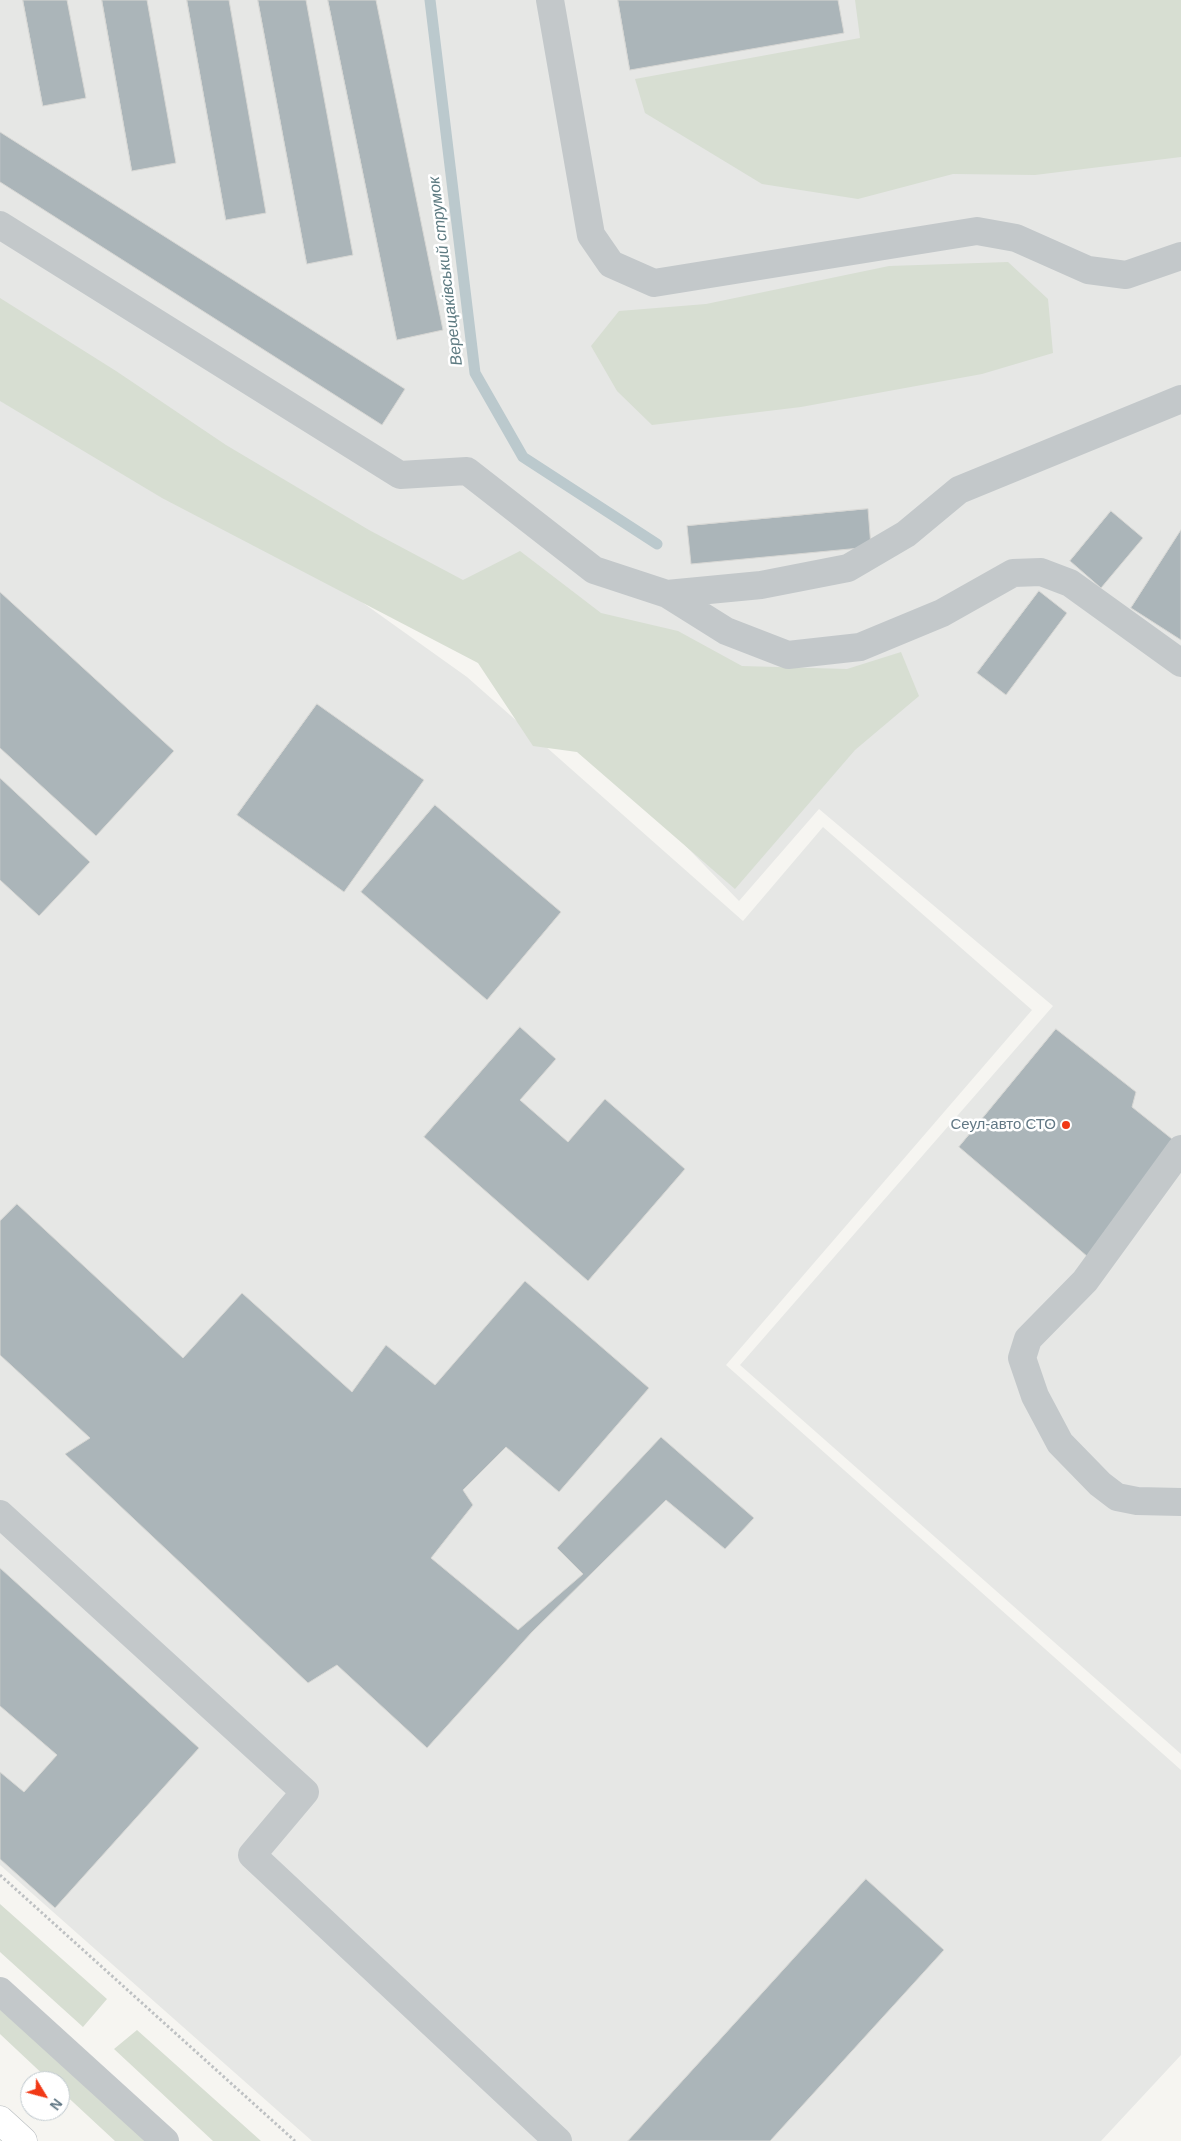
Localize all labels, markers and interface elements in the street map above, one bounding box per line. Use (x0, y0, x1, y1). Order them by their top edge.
water label: Верещаківський струмок (425, 175, 467, 367)
place label: Сеул-авто СТО (950, 1116, 1056, 1134)
marker: Сеул-авто СТО (1060, 1119, 1072, 1131)
north arrow (20, 2071, 70, 2121)
text: N (47, 2096, 66, 2113)

